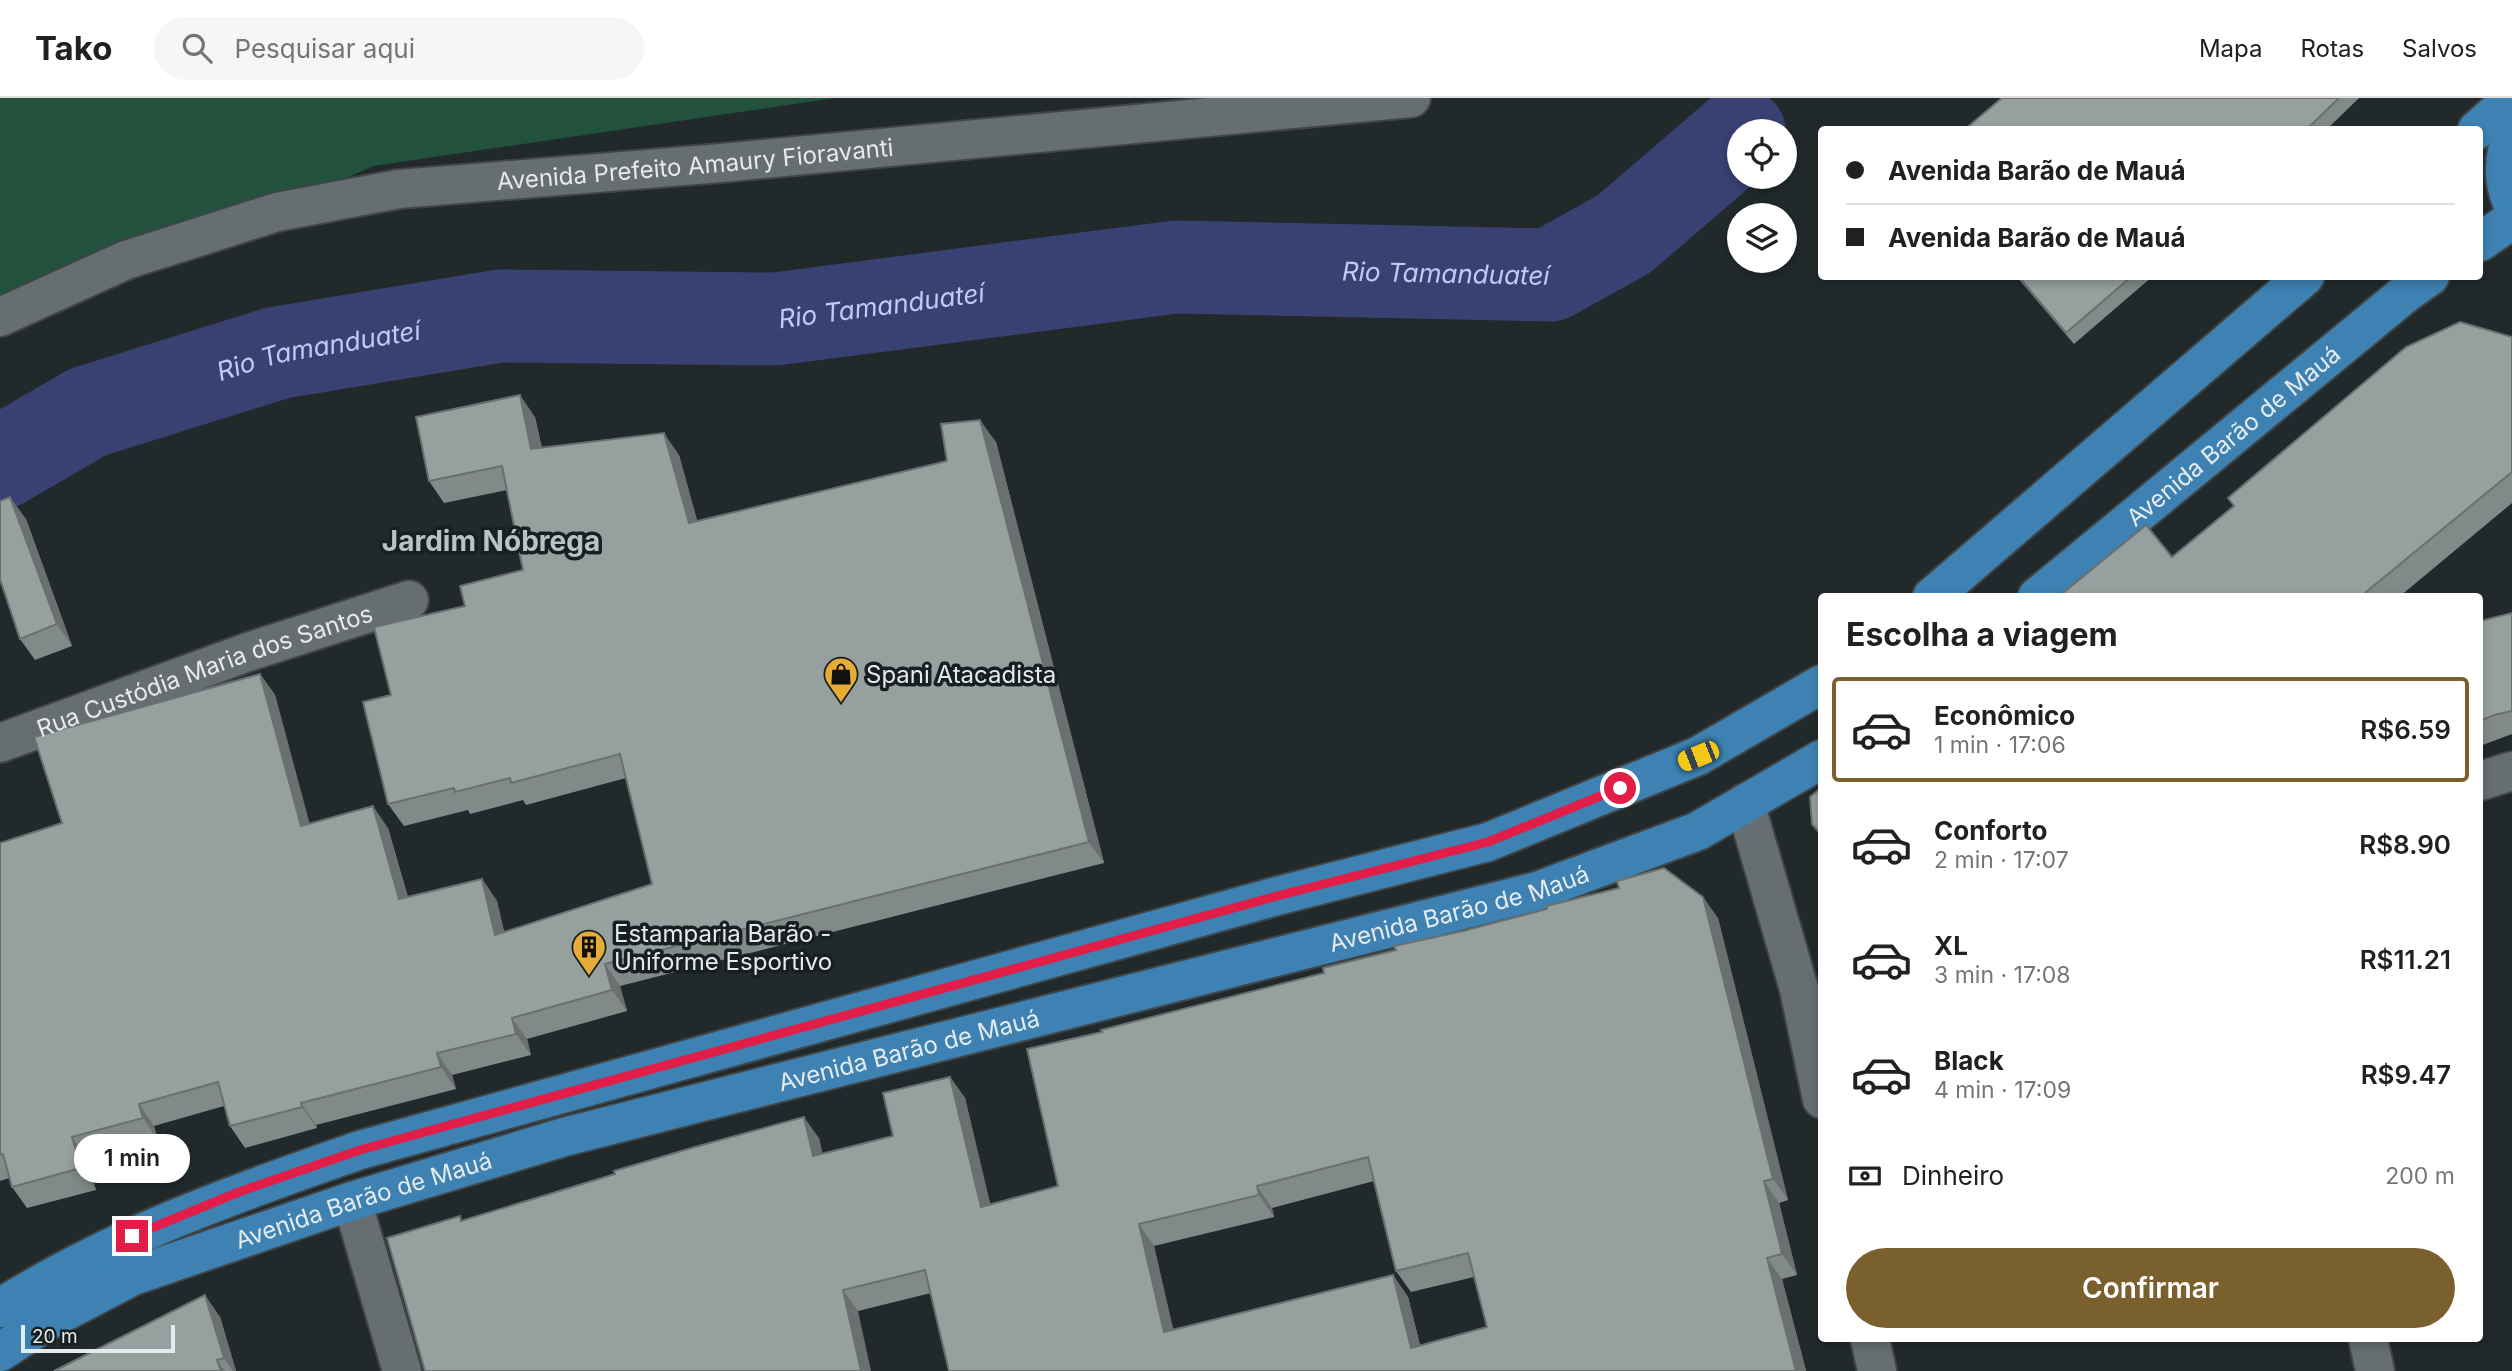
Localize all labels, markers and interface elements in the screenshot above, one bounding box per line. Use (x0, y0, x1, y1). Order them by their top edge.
search box (154, 17, 644, 80)
text: Tako (35, 28, 112, 68)
icon: search (178, 29, 216, 67)
text: Pesquisar aqui (234, 33, 415, 64)
text: Mapa (2199, 34, 2263, 63)
text: Rotas (2301, 34, 2364, 63)
text: Salvos (2402, 34, 2477, 63)
map controls (1727, 119, 1797, 273)
button: locate (1727, 119, 1797, 189)
street label: Avenida Prefeito Amaury Fioravanti (496, 132, 895, 196)
text: Avenida Barão de Mauá (1888, 155, 2186, 186)
button: layers (1727, 203, 1797, 273)
text: Avenida Barão de Mauá (1888, 222, 2186, 253)
water label: Rio Tamanduateí (1342, 255, 1553, 291)
water label: Rio Tamanduateí (776, 276, 989, 334)
water label: Rio Tamanduateí (213, 314, 425, 386)
street label: Avenida Barão de Mauá (2120, 339, 2346, 532)
district label: Jardim Nóbrega (382, 524, 600, 558)
street label: Rua Custódia Maria dos Santos (33, 598, 376, 743)
text: Escolha a viagem (1846, 615, 2118, 654)
shop icon: Spani Atacadista (822, 655, 860, 704)
place label: Spani Atacadista (866, 660, 1056, 689)
icon: car (1850, 698, 1913, 761)
text: Econômico (1934, 700, 2075, 731)
text: R$6.59 (2360, 714, 2451, 745)
text: 1 min · 17:06 (1934, 731, 2066, 759)
car (1675, 738, 1722, 774)
route start (1604, 772, 1636, 804)
icon: car (1850, 813, 1913, 876)
text: Conforto (1934, 815, 2047, 846)
text: R$8.90 (2359, 829, 2451, 860)
text: 2 min · 17:07 (1934, 846, 2069, 874)
street label: Avenida Barão de Mauá (1326, 859, 1593, 957)
place label: Estamparia Barão - Uniforme Esportivo (614, 919, 832, 976)
building icon: Estamparia Barão - Uniforme Esportivo (570, 928, 608, 977)
icon: car (1850, 928, 1913, 991)
text: XL (1934, 930, 1968, 961)
text: R$11.21 (2360, 944, 2451, 975)
text: 3 min · 17:08 (1934, 961, 2071, 989)
street label: Avenida Barão de Mauá (775, 1003, 1042, 1097)
icon: car (1850, 1043, 1913, 1106)
text: Black (1934, 1045, 2004, 1076)
text: R$9.47 (2361, 1059, 2451, 1090)
text: 4 min · 17:09 (1934, 1076, 2071, 1104)
callout: 1 min (74, 1134, 190, 1184)
text: 1 min (104, 1144, 160, 1172)
street label: Avenida Barão de Mauá (231, 1145, 495, 1255)
icon: cash (1846, 1157, 1884, 1195)
text: Dinheiro (1902, 1160, 2004, 1191)
text: 200 m (2385, 1162, 2455, 1190)
route end (116, 1220, 148, 1252)
button: Confirmar (1846, 1248, 2455, 1328)
scale bar (21, 1322, 175, 1354)
text: 20 m (32, 1325, 78, 1348)

